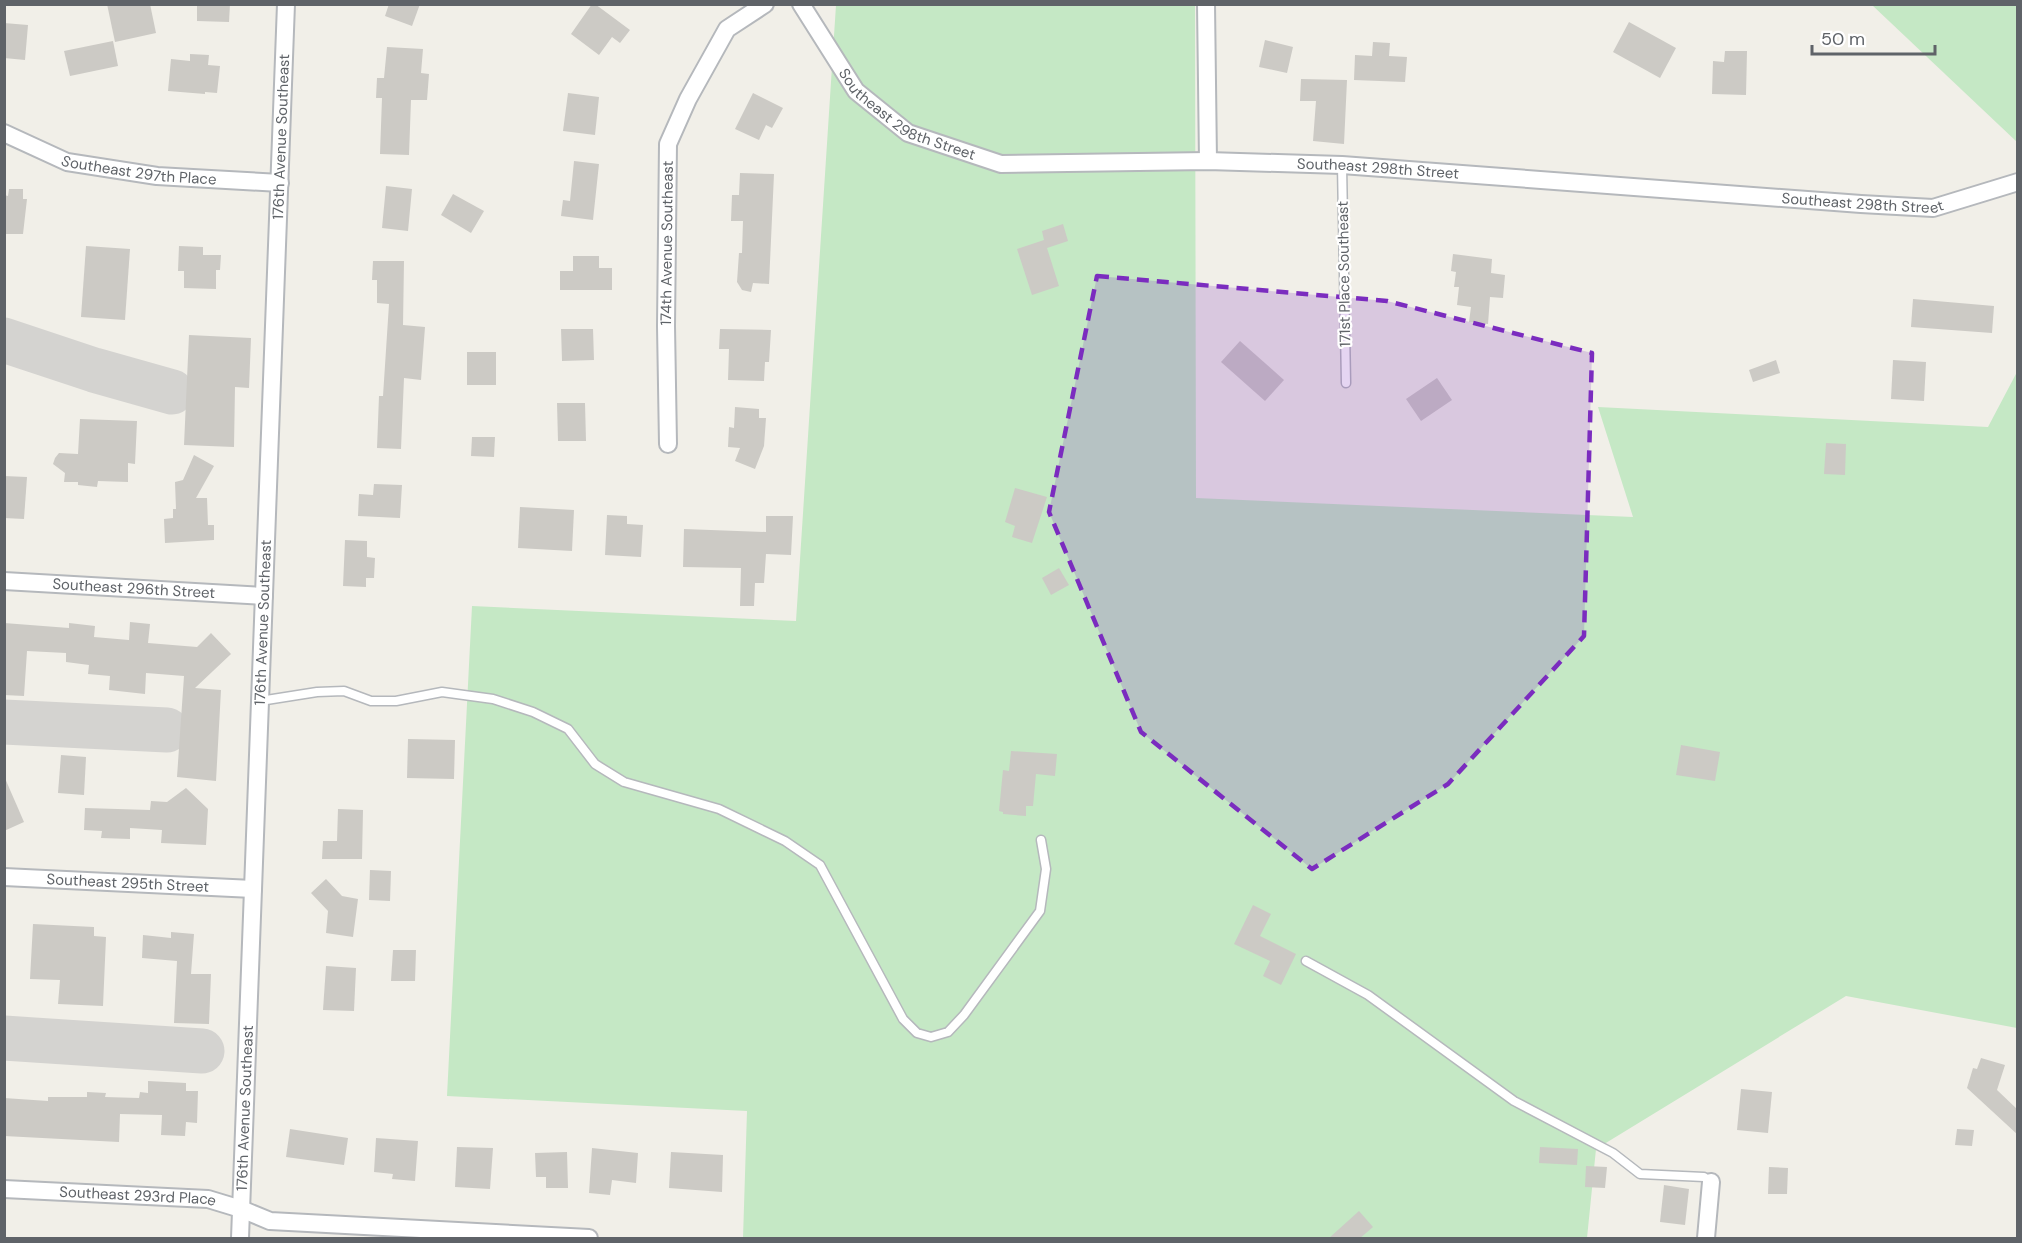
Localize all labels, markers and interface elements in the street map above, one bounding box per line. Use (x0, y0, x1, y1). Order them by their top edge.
scale bar (1812, 18, 1935, 56)
text: 50 m (1821, 27, 1865, 51)
street label: 176th Avenue Southeast (268, 53, 294, 220)
street label: Southeast 298th Street (834, 64, 978, 165)
street label: Southeast 297th Place (58, 151, 217, 189)
street label: Southeast 298th Street (1297, 154, 1460, 184)
street label: 174th Avenue Southeast (656, 160, 678, 326)
street label: Southeast 298th Street (1781, 188, 1946, 219)
street label: 171st Place Southeast (1333, 201, 1355, 347)
street label: 176th Avenue Southeast (250, 539, 276, 706)
street label: Southeast 296th Street (52, 574, 216, 603)
street label: Southeast 295th Street (46, 869, 210, 897)
street label: 176th Avenue Southeast (232, 1025, 258, 1191)
street label: Southeast 293rd Place (59, 1182, 219, 1211)

